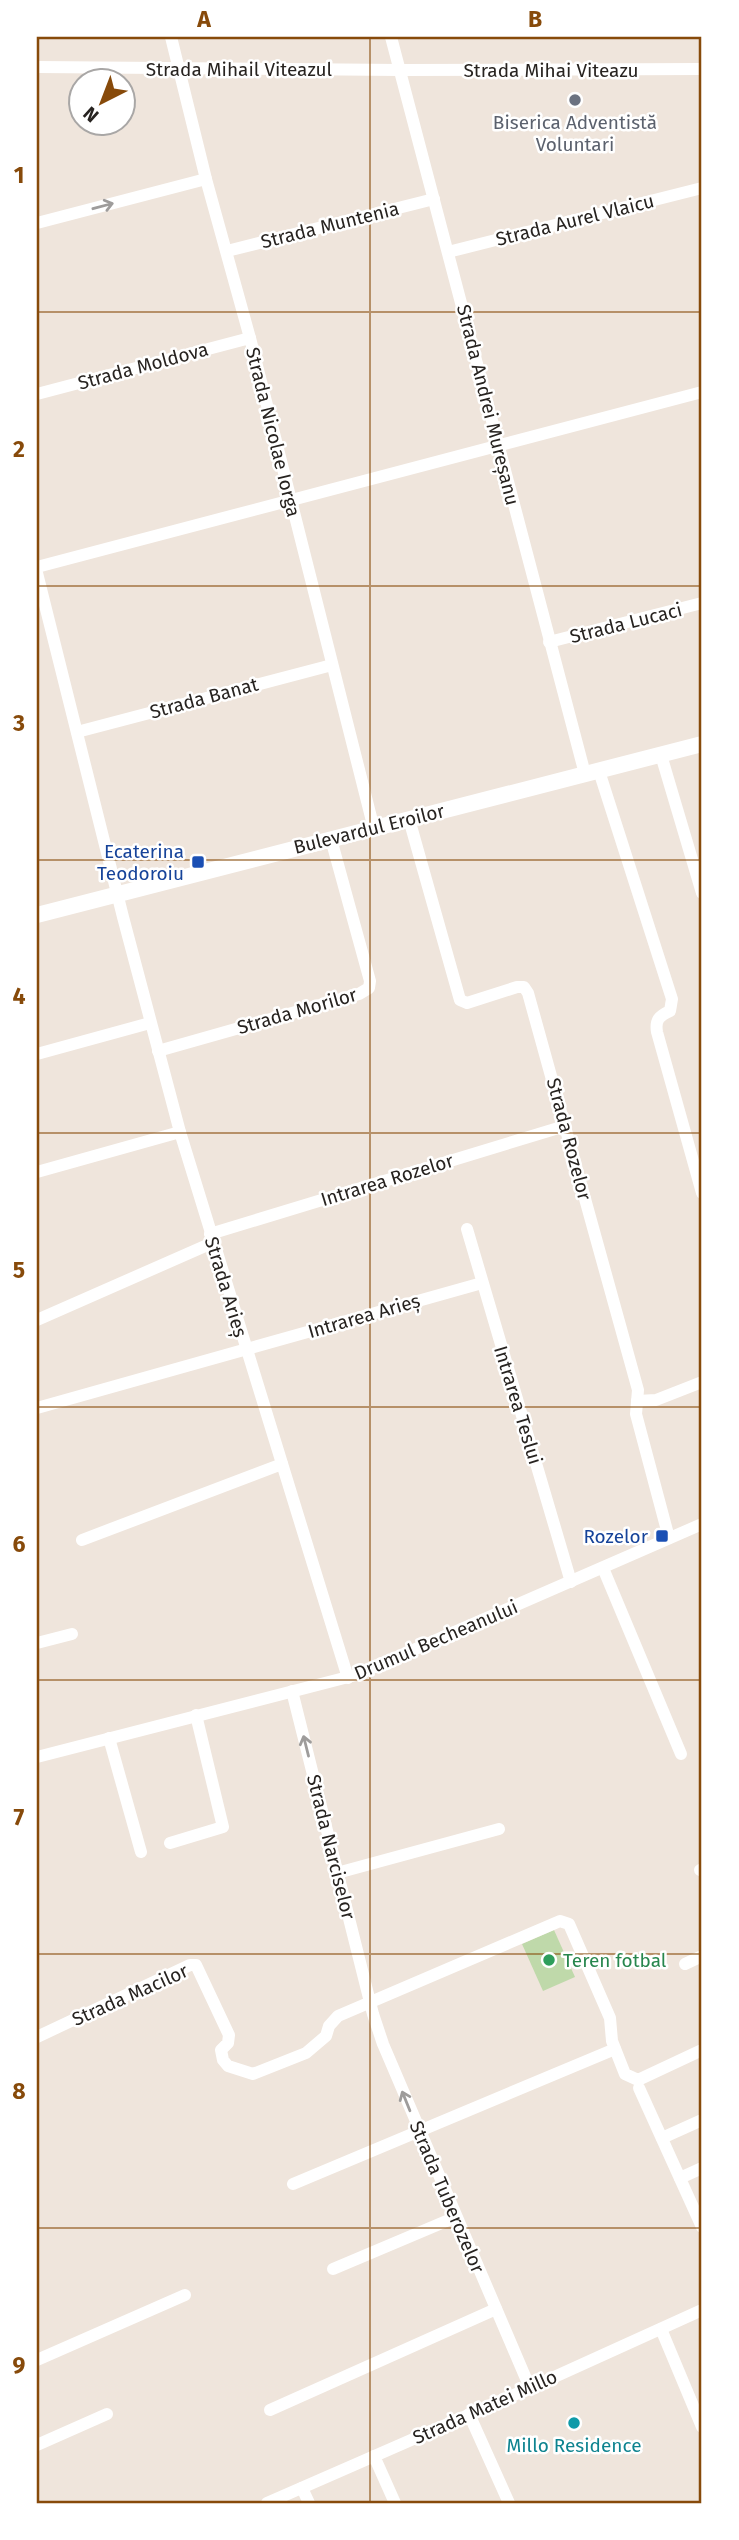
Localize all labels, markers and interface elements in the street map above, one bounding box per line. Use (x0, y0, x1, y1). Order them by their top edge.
text: A (196, 5, 211, 33)
text: B (528, 5, 542, 33)
street label: Strada Mihail Viteazul (146, 58, 333, 81)
street label: Strada Mihai Viteazu (463, 59, 639, 82)
north arrow (66, 66, 136, 136)
marker: Biserica Adventistă Voluntari (567, 92, 583, 108)
text: N (79, 101, 103, 127)
place label: Biserica Adventistă Voluntari (493, 111, 657, 156)
text: 1 (14, 161, 24, 189)
street label: Strada Aurel Vlaicu (493, 189, 657, 251)
street label: Strada Muntenia (258, 197, 402, 253)
one-way arrow (91, 199, 114, 212)
street label: Strada Andrei Mureșanu (451, 302, 524, 508)
street label: Strada Moldova (75, 338, 211, 394)
street label: Strada Nicolae Iorga (241, 345, 305, 519)
text: 2 (13, 435, 25, 463)
street label: Strada Lucaci (567, 598, 685, 648)
street label: Strada Banat (147, 672, 261, 723)
text: 3 (12, 709, 25, 737)
street label: Bulevardul Eroilor (291, 799, 447, 859)
place label: Ecaterina Teodoroiu (97, 840, 184, 885)
marker: Ecaterina Teodoroiu (190, 854, 206, 870)
text: 4 (13, 982, 26, 1010)
street label: Strada Morilor (235, 983, 360, 1039)
street label: Strada Rozelor (542, 1075, 597, 1203)
street label: Intrarea Rozelor (318, 1149, 457, 1211)
street label: Strada Arieș (199, 1234, 252, 1340)
text: 5 (13, 1256, 25, 1284)
street label: Intrarea Arieș (305, 1289, 423, 1344)
street label: Intrarea Teslui (489, 1343, 547, 1467)
place label: Rozelor (583, 1525, 649, 1548)
marker: Rozelor (654, 1528, 670, 1544)
text: 6 (13, 1530, 26, 1558)
street label: Drumul Becheanului (351, 1595, 521, 1685)
one-way arrow (299, 1736, 312, 1758)
street label: Strada Narciselor (302, 1772, 360, 1923)
text: 7 (14, 1803, 25, 1831)
place label: Teren fotbal (563, 1949, 667, 1972)
marker: Teren fotbal (541, 1952, 557, 1968)
street label: Strada Macilor (68, 1959, 192, 2031)
text: 8 (12, 2077, 26, 2105)
one-way arrow (399, 2090, 412, 2112)
street label: Strada Tuberozelor (405, 2118, 490, 2277)
text: 9 (13, 2351, 26, 2379)
street label: Strada Matei Millo (409, 2365, 561, 2449)
marker: Millo Residence (566, 2415, 582, 2431)
place label: Millo Residence (506, 2434, 642, 2457)

